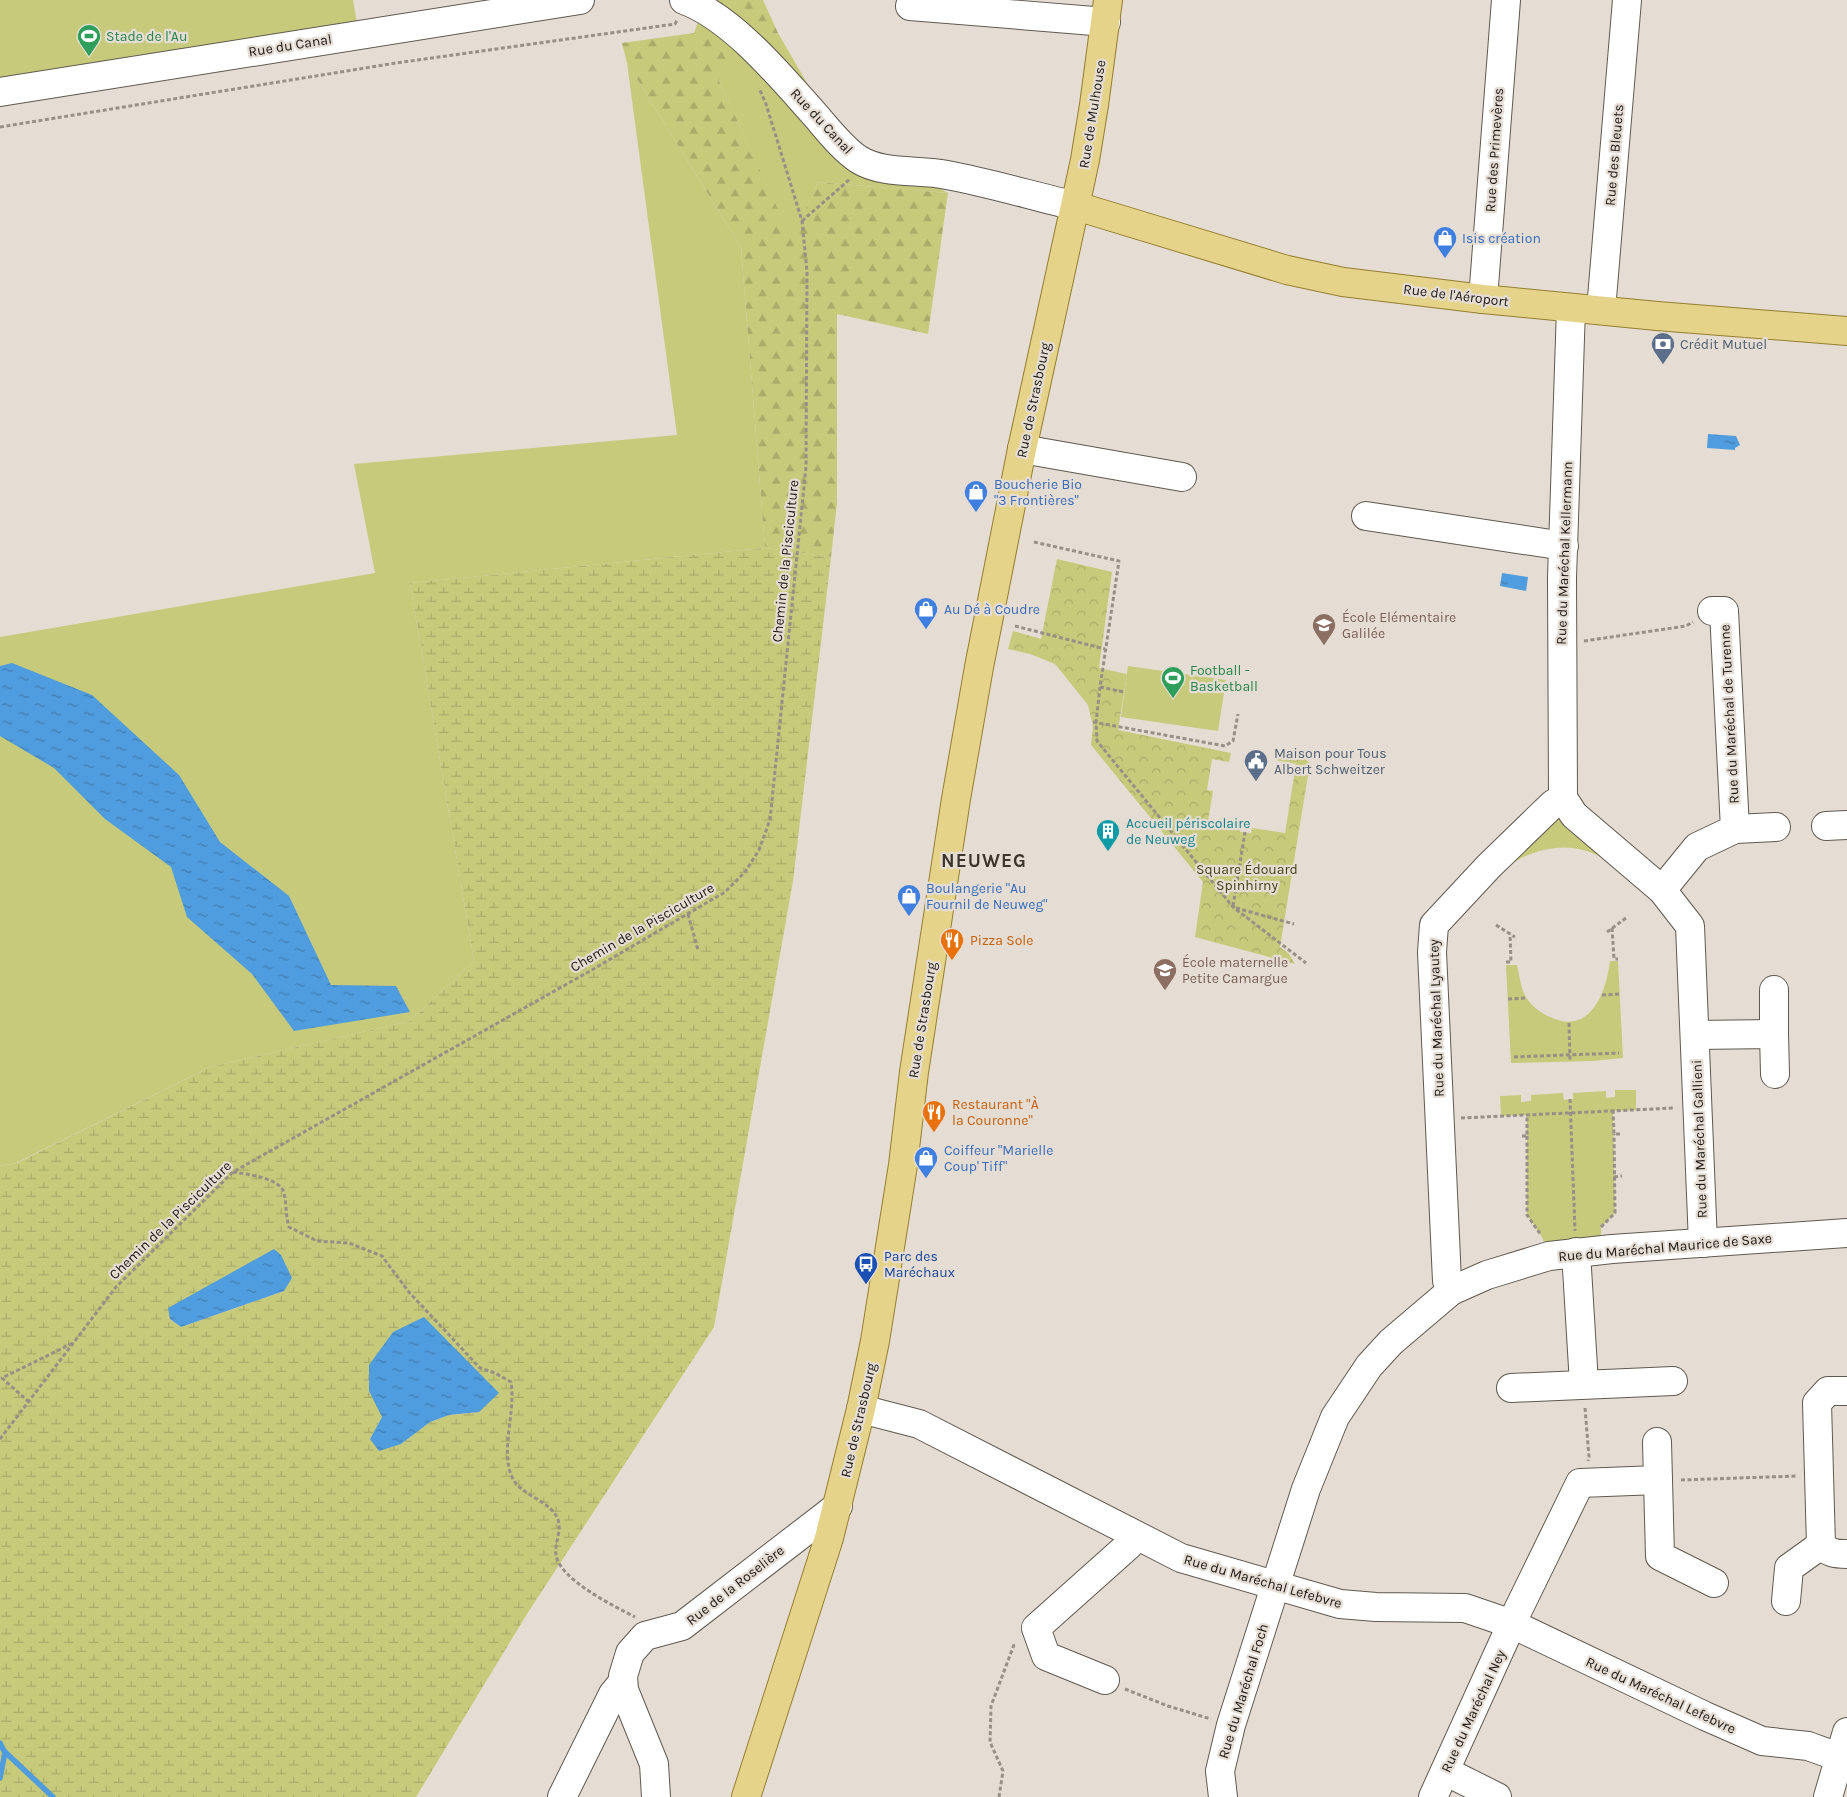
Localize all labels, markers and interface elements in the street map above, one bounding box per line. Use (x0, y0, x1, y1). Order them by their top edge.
sports icon: Stade de l'Au (76, 23, 102, 57)
place label: Stade de l'Au (106, 28, 187, 45)
street label: Rue du Canal (247, 31, 333, 60)
street label: Rue de Mulhouse (1076, 59, 1109, 170)
street label: Rue du Canal (787, 85, 857, 158)
street label: Rue des Primevères (1482, 87, 1507, 213)
street label: Rue des Bleuets (1602, 104, 1627, 207)
shop icon: Isis création (1432, 225, 1458, 259)
place label: Isis création (1462, 230, 1541, 247)
street label: Rue de l'Aéroport (1402, 281, 1510, 310)
bank icon: Crédit Mutuel (1650, 331, 1676, 365)
place label: Crédit Mutuel (1680, 336, 1767, 353)
street label: Rue de Strasbourg (1013, 341, 1054, 459)
street label: Rue du Maréchal Kellermann (1553, 461, 1576, 645)
place label: Boucherie Bio "3 Frontières" (994, 476, 1082, 509)
street label: Chemin de la Pisciculture (769, 479, 802, 643)
shop icon: Boucherie Bio "3 Frontières" (963, 479, 989, 513)
shop icon: Au Dé à Coudre (913, 596, 939, 630)
place label: Au Dé à Coudre (944, 601, 1040, 618)
place label: École Elémentaire Galilée (1342, 608, 1456, 642)
school or university icon: École Elémentaire Galilée (1311, 612, 1337, 646)
street label: Rue du Maréchal de Turenne (1716, 624, 1743, 804)
place label: Football - Basketball (1190, 662, 1258, 695)
sports icon: Football - Basketball (1160, 665, 1186, 699)
place label: Maison pour Tous Albert Schweitzer (1274, 745, 1387, 778)
public building icon: Maison pour Tous Albert Schweitzer (1243, 748, 1269, 782)
place label: Accueil périscolaire de Neuweg (1126, 815, 1250, 848)
building icon: Accueil périscolaire de Neuweg (1095, 818, 1121, 852)
district label: NEUWEG (941, 850, 1027, 872)
park label: Square Édouard Spinhirny (1196, 860, 1298, 894)
street label: Chemin de la Pisciculture (567, 879, 717, 976)
place label: Boulangerie "Au Fournil de Neuweg" (926, 880, 1048, 913)
shop icon: Boulangerie "Au Fournil de Neuweg" (896, 883, 922, 917)
restaurant icon: Pizza Sole (939, 927, 965, 961)
place label: Pizza Sole (970, 932, 1033, 949)
street label: Rue du Maréchal Lyautey (1425, 938, 1448, 1097)
place label: École maternelle Petite Camargue (1182, 953, 1288, 987)
school or university icon: École maternelle Petite Camargue (1152, 957, 1178, 991)
street label: Rue de Strasbourg (905, 961, 940, 1079)
street label: Rue du Maréchal Gallieni (1688, 1059, 1711, 1219)
place label: Restaurant "À la Couronne" (952, 1095, 1039, 1129)
restaurant icon: Restaurant "À la Couronne" (921, 1099, 947, 1133)
place label: Coiffeur "Marielle Coup' Tiff" (944, 1142, 1053, 1175)
shop icon: Coiffeur "Marielle Coup' Tiff" (913, 1145, 939, 1179)
street label: Chemin de la Pisciculture (106, 1158, 235, 1283)
street label: Rue du Maréchal Maurice de Saxe (1557, 1230, 1773, 1265)
place label: Parc des Maréchaux (884, 1248, 955, 1281)
bus stop icon: Parc des Maréchaux (853, 1251, 879, 1285)
street label: Rue de Strasbourg (837, 1361, 880, 1479)
street label: Rue de la Roselière (683, 1542, 788, 1629)
street label: Rue du Maréchal Lefebvre (1182, 1551, 1344, 1612)
street label: Rue du Maréchal Foch (1215, 1622, 1272, 1761)
street label: Rue du Maréchal Ney (1438, 1647, 1510, 1775)
street label: Rue du Maréchal Lefebvre (1583, 1653, 1738, 1738)

